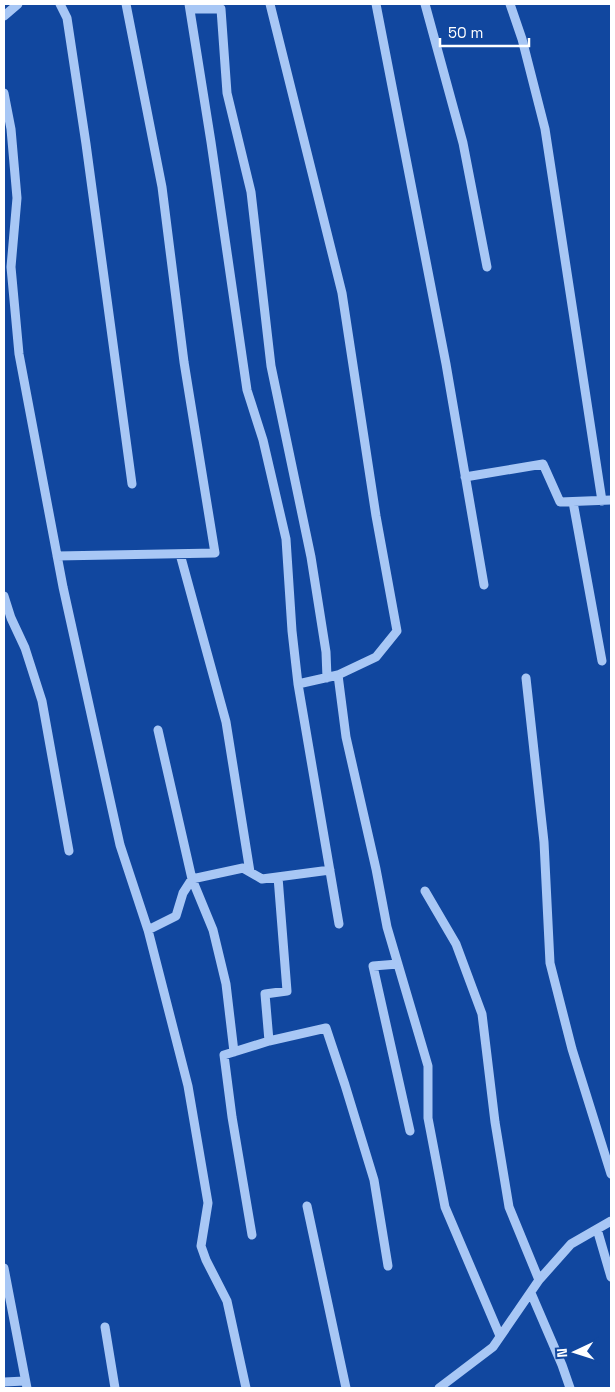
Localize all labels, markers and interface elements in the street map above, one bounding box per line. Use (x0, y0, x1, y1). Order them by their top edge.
scale bar (440, 15, 529, 47)
text: 50 m (448, 23, 483, 42)
north arrow (550, 1327, 600, 1377)
text: N (553, 1348, 571, 1358)

